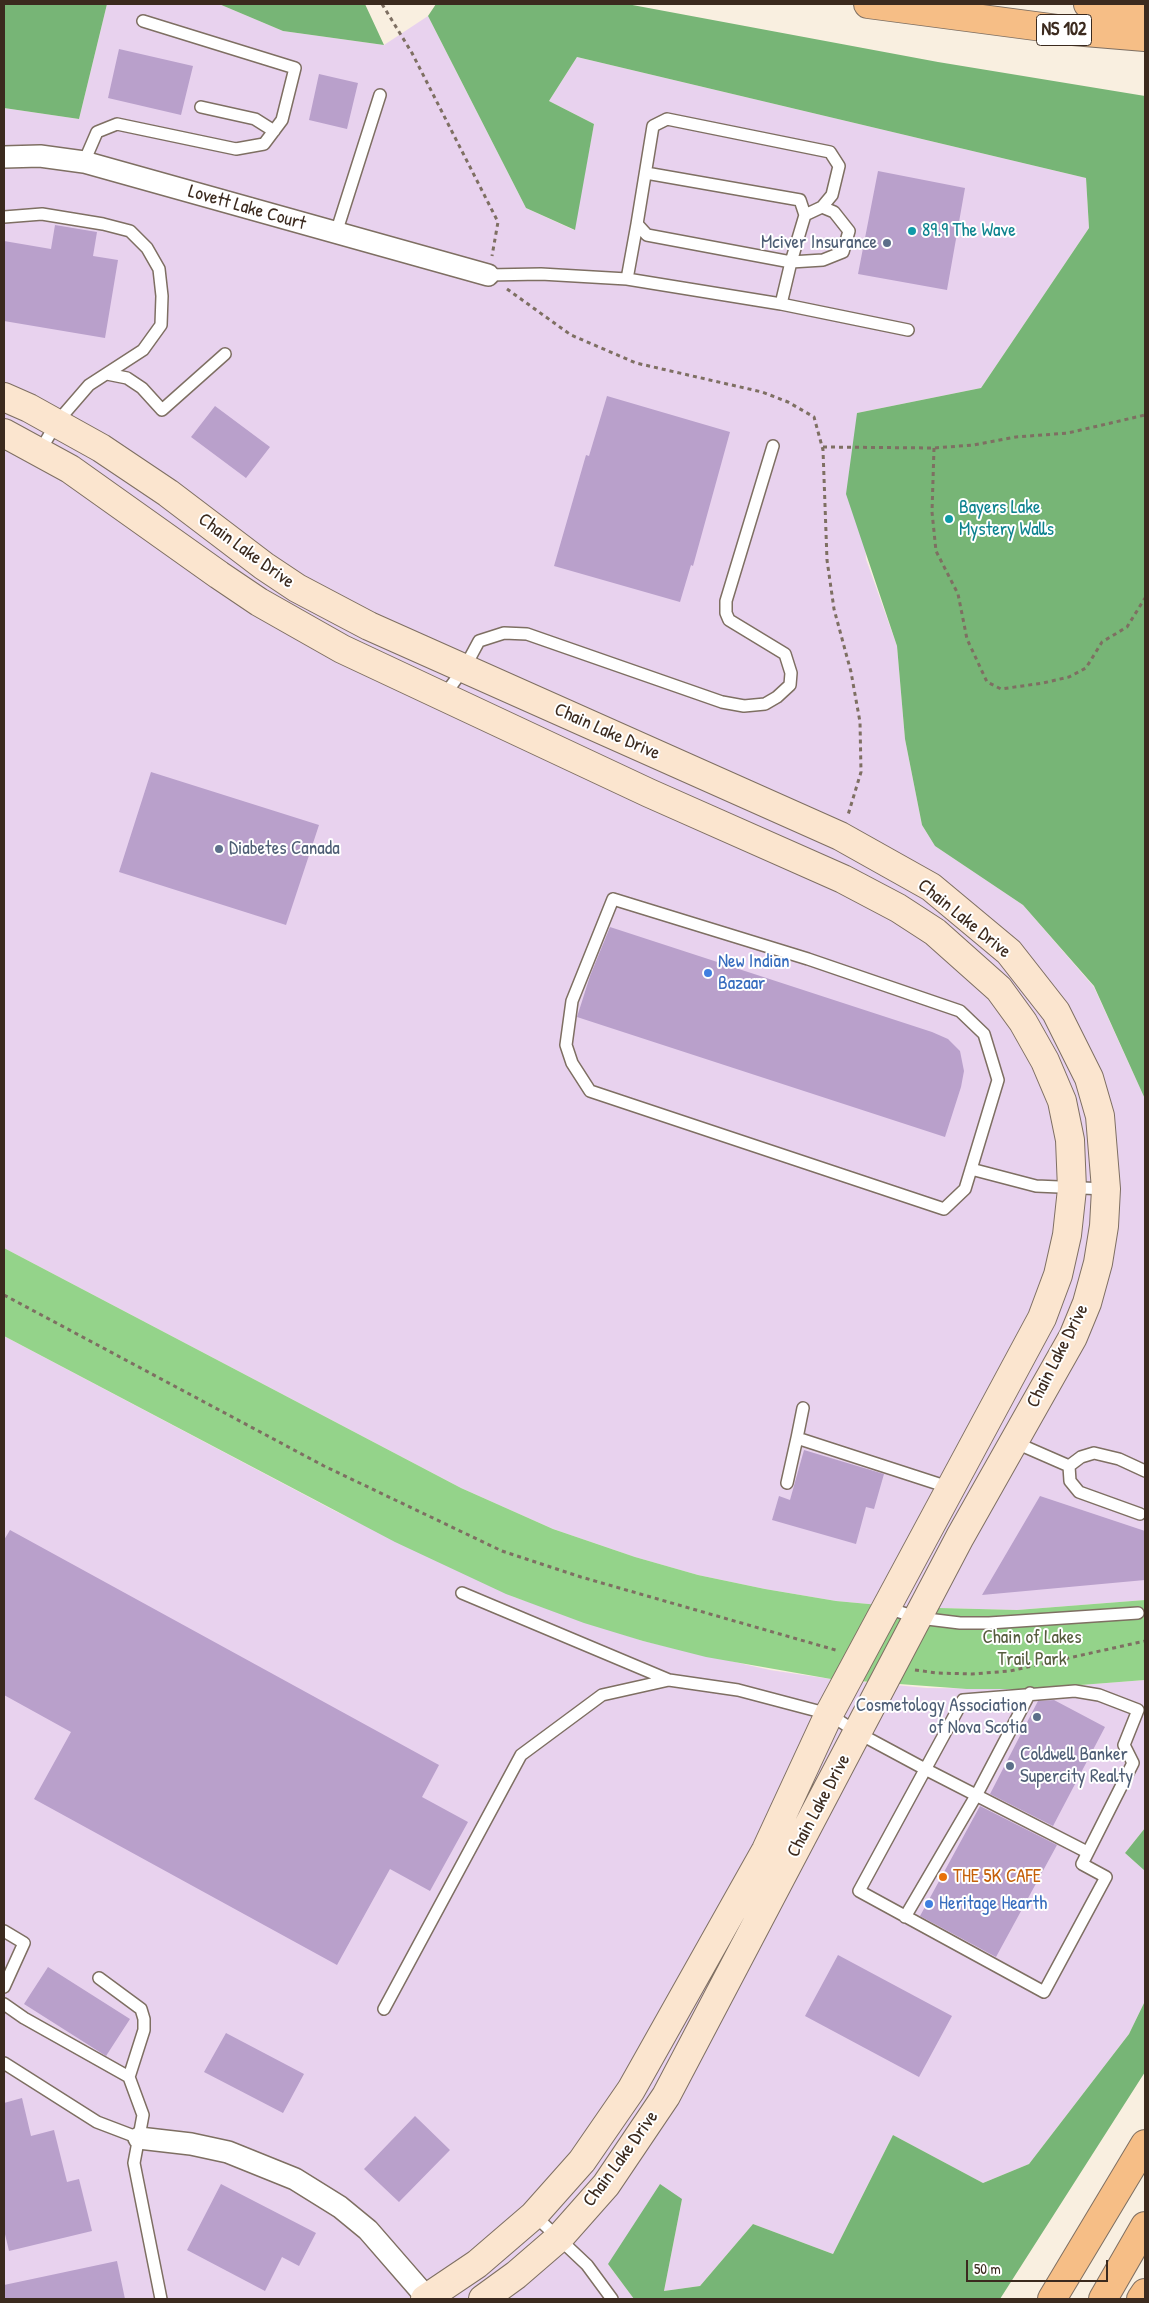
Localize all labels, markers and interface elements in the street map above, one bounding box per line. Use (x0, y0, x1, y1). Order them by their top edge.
road number: NS 102 (1036, 14, 1092, 46)
street label: Lovett Lake Court (186, 180, 308, 236)
place label: 89.9 The Wave (922, 220, 1016, 242)
marker: 89.9 The Wave (906, 225, 918, 237)
place label: Mciver Insurance (761, 232, 877, 254)
marker: Mciver Insurance (881, 237, 893, 249)
place label: Bayers Lake Mystery Walls (959, 497, 1054, 541)
street label: Chain Lake Drive (194, 509, 298, 593)
marker: Bayers Lake Mystery Walls (943, 513, 955, 525)
street label: Chain Lake Drive (551, 699, 663, 765)
place label: Diabetes Canada (229, 838, 340, 860)
marker: Diabetes Canada (213, 843, 225, 855)
street label: Chain Lake Drive (913, 875, 1015, 963)
place label: New Indian Bazaar (718, 951, 790, 995)
marker: New Indian Bazaar (702, 967, 714, 979)
street label: Chain Lake Drive (1022, 1300, 1094, 1412)
park label: Chain of Lakes Trail Park (982, 1627, 1082, 1671)
place label: Cosmetology Association of Nova Scotia (856, 1695, 1027, 1739)
marker: Cosmetology Association of Nova Scotia (1031, 1711, 1043, 1723)
place label: Coldwell Banker Supercity Realty (1020, 1744, 1133, 1788)
street label: Chain Lake Drive (782, 1751, 856, 1861)
marker: Coldwell Banker Supercity Realty (1004, 1760, 1016, 1772)
place label: THE 5K CAFE (953, 1866, 1041, 1888)
marker: THE 5K CAFE (937, 1871, 949, 1883)
place label: Heritage Hearth (939, 1893, 1047, 1915)
marker: Heritage Hearth (923, 1898, 935, 1910)
street label: Chain Lake Drive (579, 2107, 663, 2211)
scale bar (969, 2250, 1112, 2282)
text: 50 m (974, 2258, 1001, 2279)

